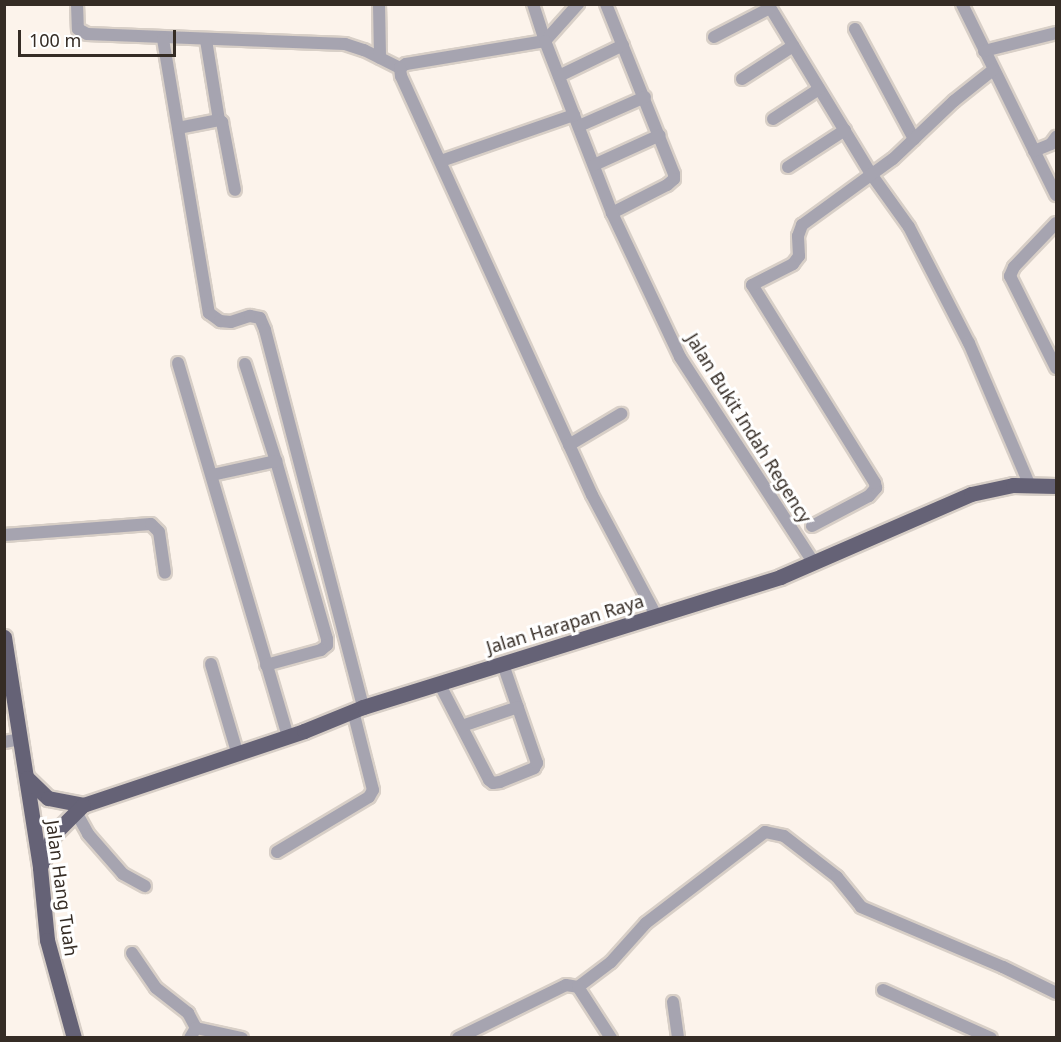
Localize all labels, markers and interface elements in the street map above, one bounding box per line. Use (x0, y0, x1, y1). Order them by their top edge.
scale bar (21, 18, 178, 56)
text: 100 m (29, 28, 81, 52)
street label: Jalan Bukit Indah Regency (682, 329, 816, 527)
street label: Jalan Harapan Raya (484, 590, 646, 658)
street label: Jalan Hang Tuah (42, 819, 82, 957)

